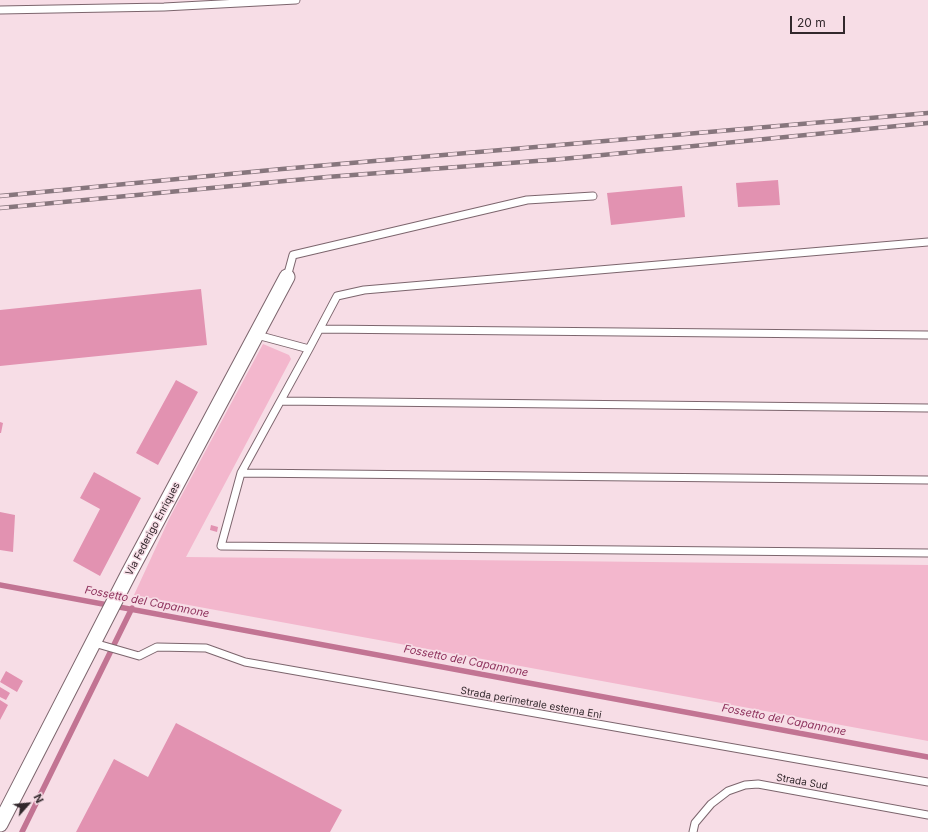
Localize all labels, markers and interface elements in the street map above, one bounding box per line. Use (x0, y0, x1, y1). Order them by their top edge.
scale bar (792, 8, 847, 34)
text: 20 m (797, 15, 826, 30)
street label: Via Federigo Enriques (123, 480, 183, 578)
water label: Fossetto del Capannone (84, 583, 210, 621)
water label: Fossetto del Capannone (403, 642, 529, 680)
street label: Strada perimetrale esterna Eni (460, 685, 602, 721)
water label: Fossetto del Capannone (721, 701, 847, 739)
street label: Strada Sud (775, 772, 829, 792)
north arrow (8, 784, 48, 824)
text: N (31, 792, 47, 805)

